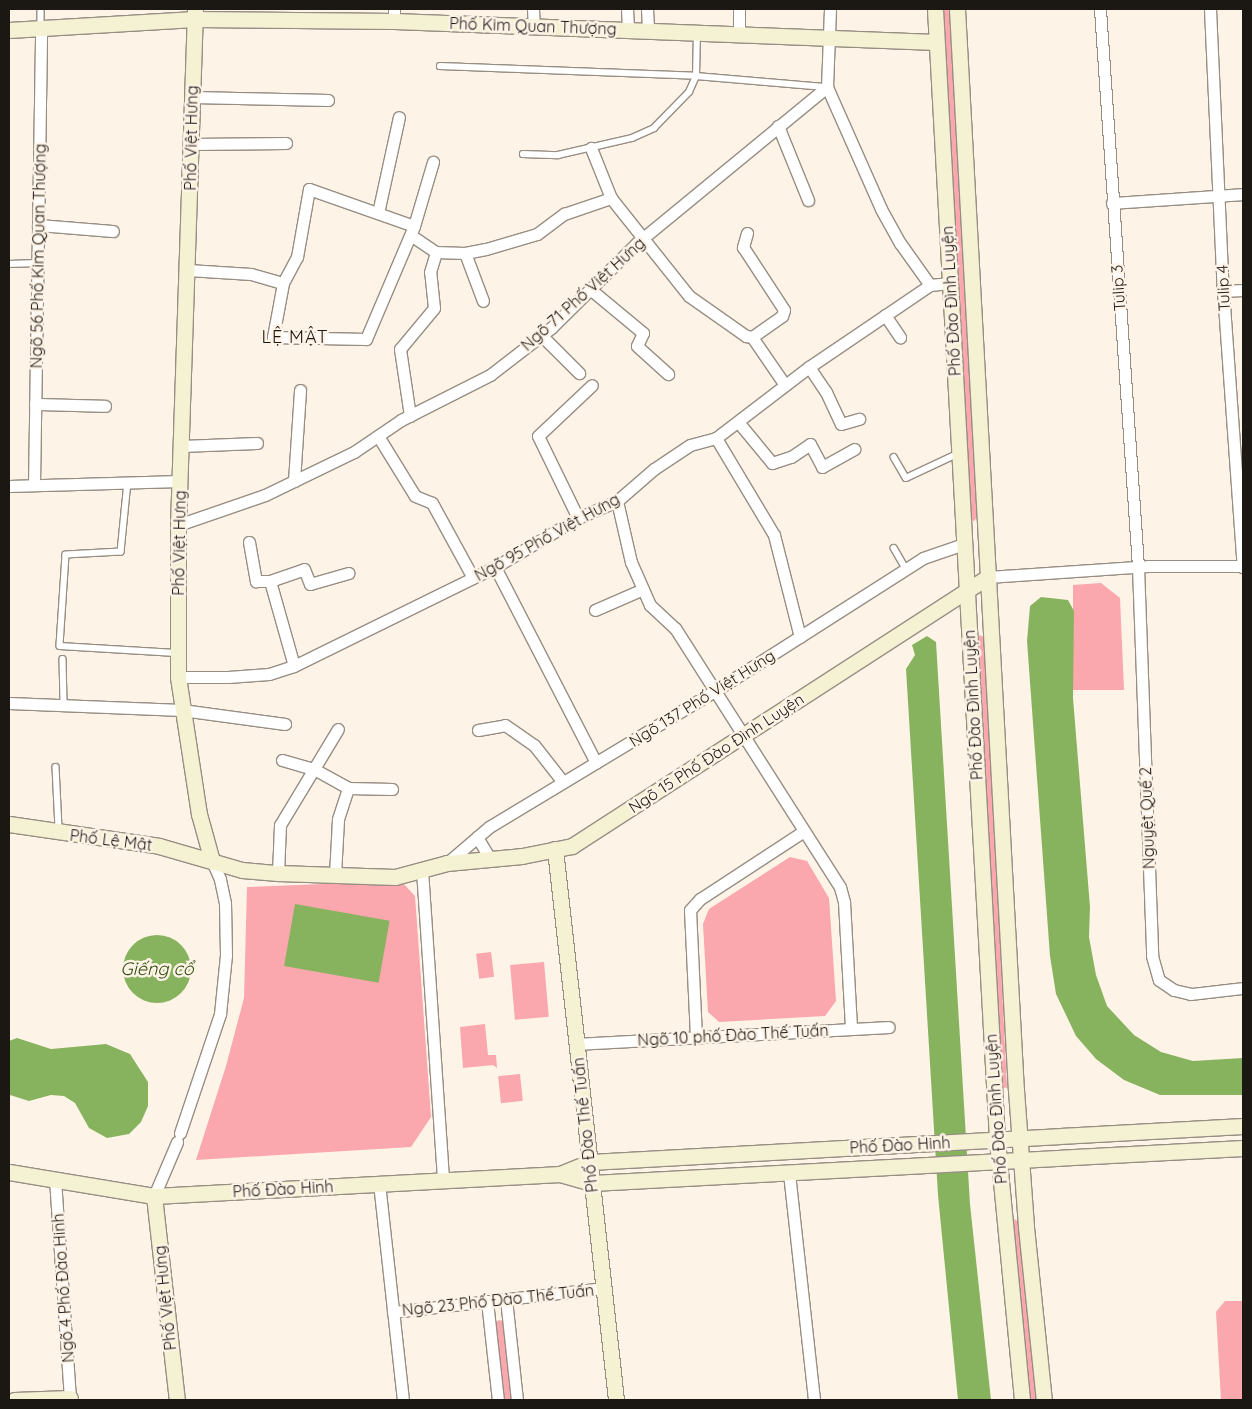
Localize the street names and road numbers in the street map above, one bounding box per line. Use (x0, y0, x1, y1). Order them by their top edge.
street label: Phố Kim Quan Thượng (449, 13, 617, 39)
street label: Phố Việt Hưng (180, 85, 202, 191)
street label: Ngõ 56 Phố Kim Quan Thượng (26, 143, 50, 369)
street label: Phố Đào Đình Luyện (937, 225, 965, 377)
street label: Ngõ 71 Phố Việt Hưng (517, 233, 649, 355)
street label: Tulip 3 (1107, 264, 1129, 312)
street label: Tulip 4 (1212, 264, 1234, 312)
street label: Ngõ 95 Phố Việt Hưng (471, 489, 623, 585)
street label: Phố Việt Hưng (168, 490, 190, 596)
street label: Phố Đào Đình Luyện (959, 629, 987, 781)
street label: Ngõ 137 Phố Việt Hưng (626, 645, 778, 751)
street label: Ngõ 15 Phố Đào Đình Luyện (625, 689, 807, 817)
street label: Nguyệt Quế 2 (1136, 767, 1158, 869)
street label: Phố Lệ Mật (69, 825, 153, 855)
street label: Ngõ 10 phố Đào Thế Tuấn (637, 1020, 829, 1050)
street label: Phố Đào Đình Luyện (981, 1033, 1011, 1185)
street label: Phố Đào Thế Tuấn (568, 1056, 602, 1194)
street label: Phố Đào Hinh (849, 1133, 951, 1157)
street label: Phố Đào Hinh (232, 1177, 334, 1201)
street label: Ngõ 4 Phố Đào Hinh (48, 1213, 78, 1363)
street label: Phố Việt Hưng (150, 1245, 180, 1351)
street label: Ngõ 23 Phố Đào Thế Tuấn (401, 1280, 595, 1320)

